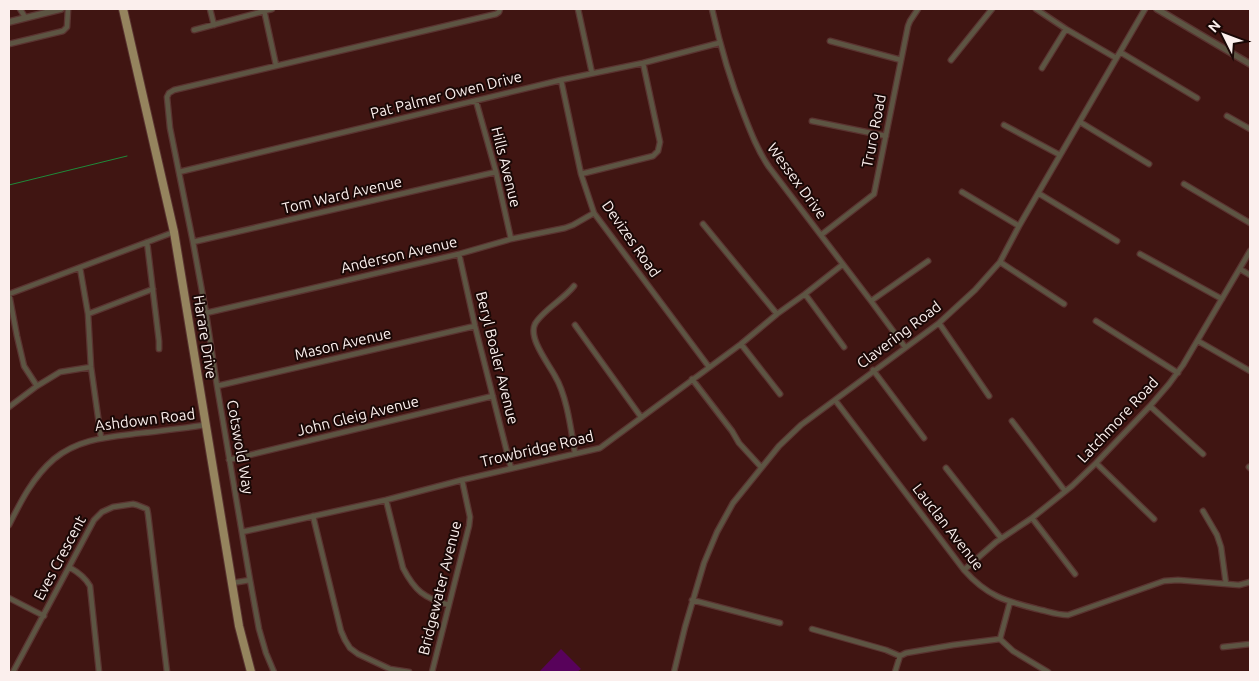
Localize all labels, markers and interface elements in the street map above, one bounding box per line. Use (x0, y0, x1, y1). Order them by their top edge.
north arrow (1199, 10, 1249, 60)
text: N (1205, 17, 1224, 36)
street label: Pat Palmer Owen Drive (368, 67, 523, 122)
street label: Truro Road (858, 93, 889, 169)
street label: Hills Avenue (488, 125, 525, 209)
street label: Wessex Drive (764, 139, 831, 222)
street label: Tom Ward Avenue (280, 172, 403, 217)
street label: Devizes Road (599, 197, 664, 280)
street label: Anderson Avenue (339, 233, 459, 276)
street label: Beryl Boaler Avenue (473, 290, 522, 426)
street label: Harare Drive (190, 294, 220, 380)
street label: Clavering Road (853, 297, 944, 372)
street label: Mason Avenue (293, 324, 393, 363)
street label: Latchmore Road (1074, 373, 1162, 466)
street label: John Gleig Avenue (295, 392, 421, 439)
street label: Cotswold Way (224, 398, 257, 495)
street label: Ashdown Road (94, 405, 196, 434)
street label: Trowbridge Road (479, 427, 595, 470)
street label: Lauclan Avenue (909, 480, 987, 573)
street label: Eves Crescent (30, 513, 89, 603)
street label: Bridgewater Avenue (415, 519, 464, 657)

